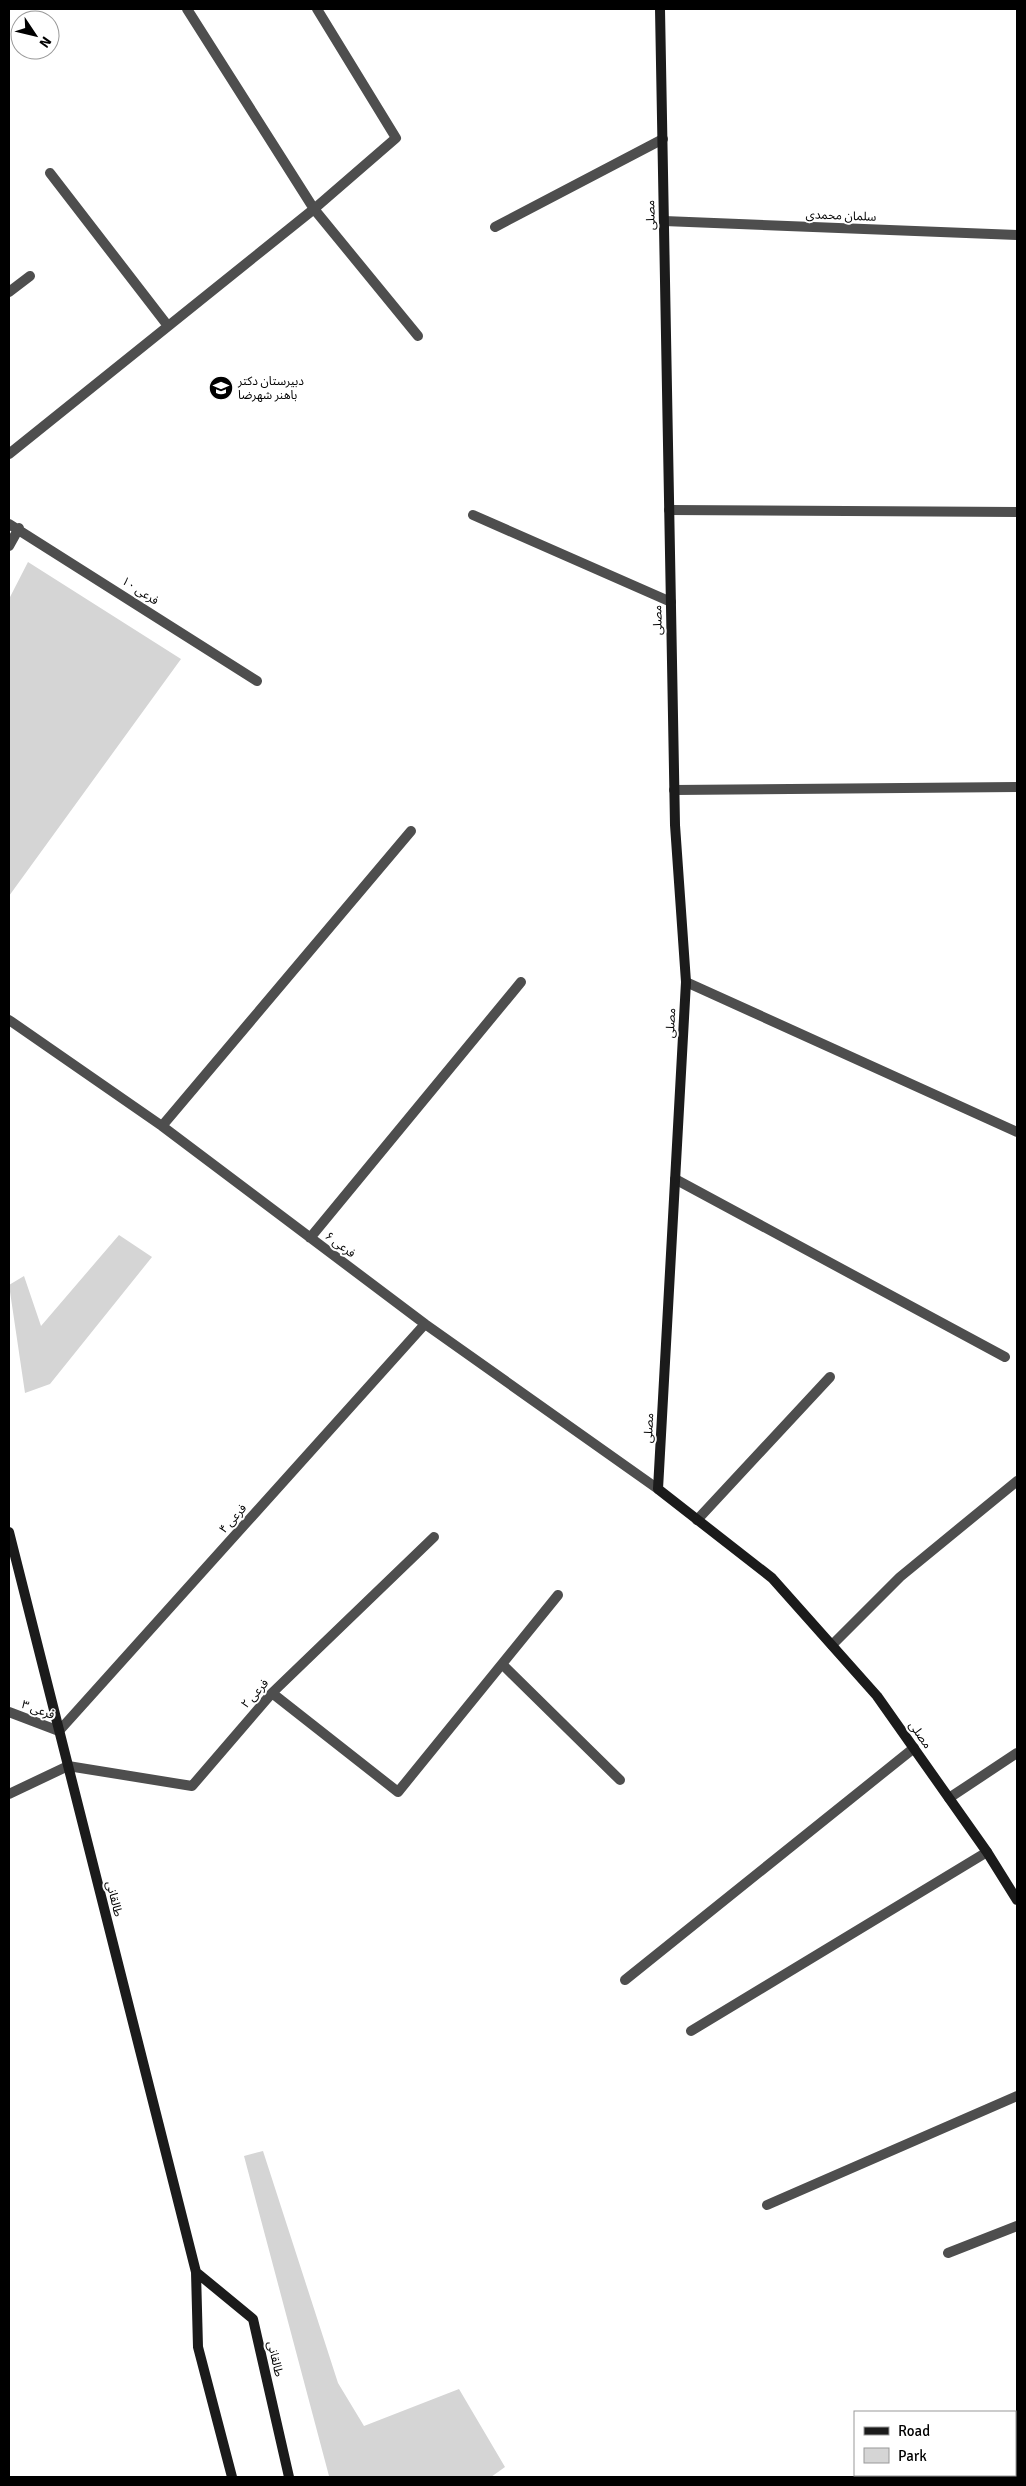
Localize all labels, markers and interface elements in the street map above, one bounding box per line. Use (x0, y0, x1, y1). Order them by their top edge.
north arrow (10, 10, 60, 60)
text: N (35, 33, 55, 51)
street label: مصلی (643, 200, 659, 230)
street label: سلمان محمدی (805, 207, 877, 225)
place label: دبیرستان دکتر باهنر شهرضا (237, 374, 304, 403)
school or university icon: دبیرستان دکتر باهنر شهرضا (208, 375, 234, 401)
street label: فرعی ۱۰ (119, 574, 161, 608)
street label: مصلی (650, 605, 666, 635)
street label: مصلی (663, 1008, 679, 1038)
street label: فرعی ۶ (322, 1229, 358, 1261)
street label: مصلی (641, 1413, 657, 1443)
street label: فرعی ۴ (216, 1501, 250, 1537)
street label: فرعی ۲ (238, 1676, 272, 1712)
street label: فرعی ۳ (19, 1697, 57, 1723)
street label: مصلی (905, 1718, 935, 1752)
street label: طالقانی (102, 1880, 126, 1918)
street label: طالقانی (264, 2340, 286, 2378)
legend (854, 2411, 1016, 2476)
text: Road (898, 2422, 930, 2440)
text: Park (898, 2447, 927, 2465)

